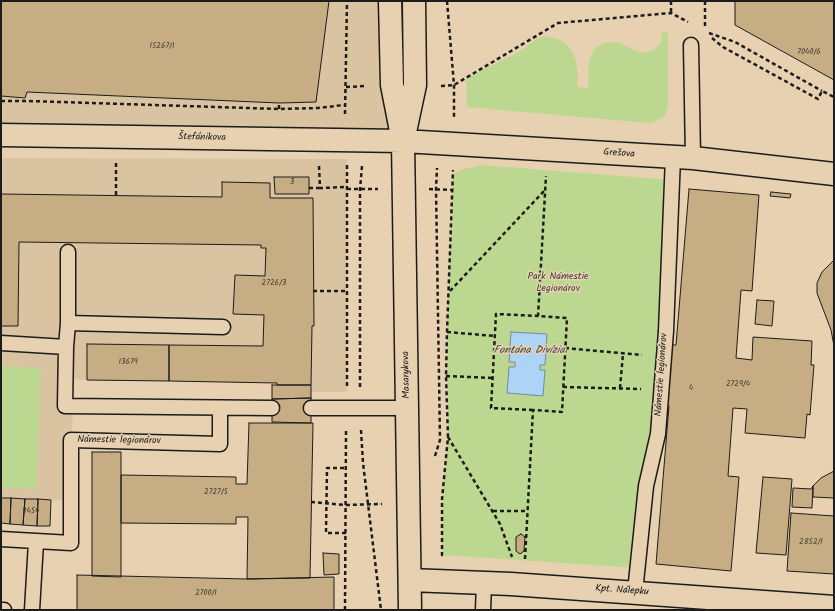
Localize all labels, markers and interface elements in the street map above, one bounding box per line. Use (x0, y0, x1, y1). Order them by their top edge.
house number: 15267/1 (150, 42, 174, 52)
house number: 7040/6 (797, 48, 821, 58)
street label: Štefánikova (178, 132, 226, 144)
street label: Grešova (603, 147, 635, 161)
house number: 3 (290, 178, 294, 188)
park label: Park Námestie Legionárov (527, 271, 589, 294)
house number: 2726/3 (262, 279, 286, 289)
street label: Námestie legionárov (653, 333, 671, 417)
water label: Fontána Divízia (493, 344, 565, 358)
street label: Masarykova (401, 351, 413, 399)
house number: 13679 (118, 358, 138, 368)
house number: 2729/4 (726, 380, 750, 390)
house number: 4 (689, 384, 693, 394)
street label: Námestie legionárov (77, 434, 161, 448)
house number: 2727/5 (204, 488, 228, 498)
house number: 9454 (22, 507, 40, 517)
house number: 2852/1 (799, 538, 823, 548)
street label: Kpt. Nálepku (595, 583, 649, 599)
house number: 2700/1 (195, 589, 217, 599)

